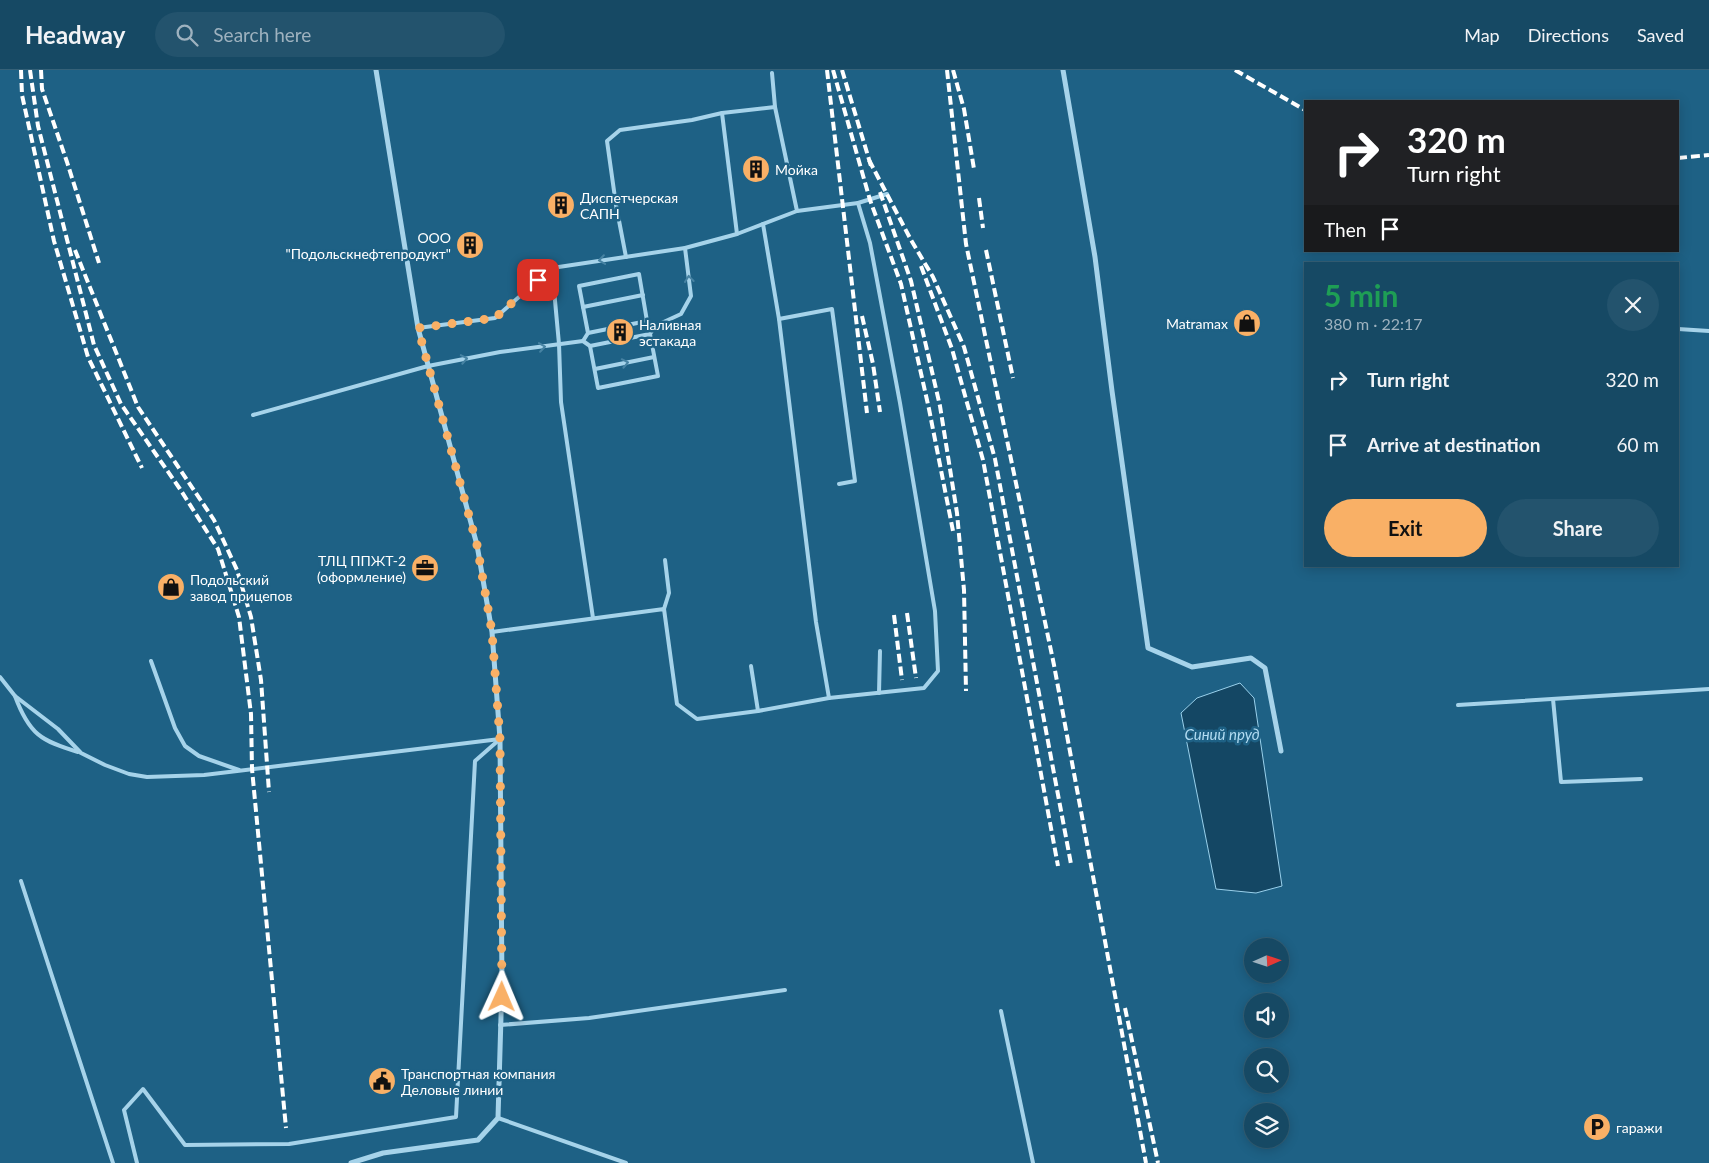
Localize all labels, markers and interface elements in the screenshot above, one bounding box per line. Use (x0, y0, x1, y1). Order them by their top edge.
search box (155, 12, 505, 57)
text: Headway (25, 20, 125, 49)
icon: search (173, 21, 201, 49)
text: Search here (213, 23, 311, 46)
text: Map (1464, 24, 1500, 46)
text: Directions (1528, 24, 1609, 46)
text: Saved (1637, 24, 1684, 46)
text: 320 m (1407, 118, 1506, 160)
icon: right (1324, 120, 1389, 185)
building icon: Мойка (741, 154, 771, 184)
text: Turn right (1407, 160, 1501, 187)
place label: Мойка (775, 161, 818, 178)
place label: Диспетчерская САПН (580, 189, 678, 222)
building icon: Диспетчерская САПН (546, 190, 576, 220)
icon: arrive (1376, 215, 1404, 243)
text: Then (1324, 218, 1366, 241)
place label: ООО "Подольскнефтепродукт" (285, 229, 451, 262)
building icon: ООО "Подольскнефтепродукт" (455, 230, 485, 260)
one-way arrow (598, 255, 606, 265)
pin (517, 259, 559, 301)
icon: arrive (524, 266, 552, 294)
one-way arrow (684, 275, 695, 283)
text: 5 min (1324, 277, 1398, 313)
button: close (1607, 279, 1659, 331)
shop icon: Matramax (1232, 308, 1262, 338)
text: 380 m · 22:17 (1324, 314, 1423, 333)
place label: Matramax (1166, 315, 1228, 332)
place label: Наливная эстакада (639, 316, 701, 349)
building icon: Наливная эстакада (605, 317, 635, 347)
one-way arrow (538, 342, 546, 353)
one-way arrow (460, 355, 468, 365)
one-way arrow (620, 359, 629, 369)
icon: right (1324, 366, 1352, 394)
text: Turn right (1367, 368, 1449, 391)
text: 320 m (1605, 368, 1659, 391)
icon: arrive (1324, 431, 1352, 459)
text: Arrive at destination (1367, 433, 1540, 456)
text: 60 m (1616, 433, 1659, 456)
button: Exit (1324, 499, 1487, 557)
button: Share (1497, 499, 1659, 557)
place label: ТЛЦ ППЖТ-2 (оформление) (317, 552, 406, 585)
office icon: ТЛЦ ППЖТ-2 (оформление) (410, 553, 440, 583)
place label: Подольский завод прицепов (190, 571, 292, 604)
shop icon: Подольский завод прицепов (156, 572, 186, 602)
water label: Синий пруд (1184, 725, 1260, 743)
north arrow (1244, 938, 1289, 982)
map controls (1244, 938, 1289, 1148)
position arrow (475, 970, 527, 1022)
button: sound (1244, 993, 1289, 1038)
button: search (1244, 1048, 1289, 1093)
place label: Транспортная компания Деловые линии (401, 1065, 555, 1098)
public building icon: Транспортная компания Деловые линии (367, 1066, 397, 1096)
button: layers (1244, 1103, 1289, 1148)
parking icon: гаражи (1582, 1112, 1612, 1142)
place label: гаражи (1616, 1119, 1663, 1136)

